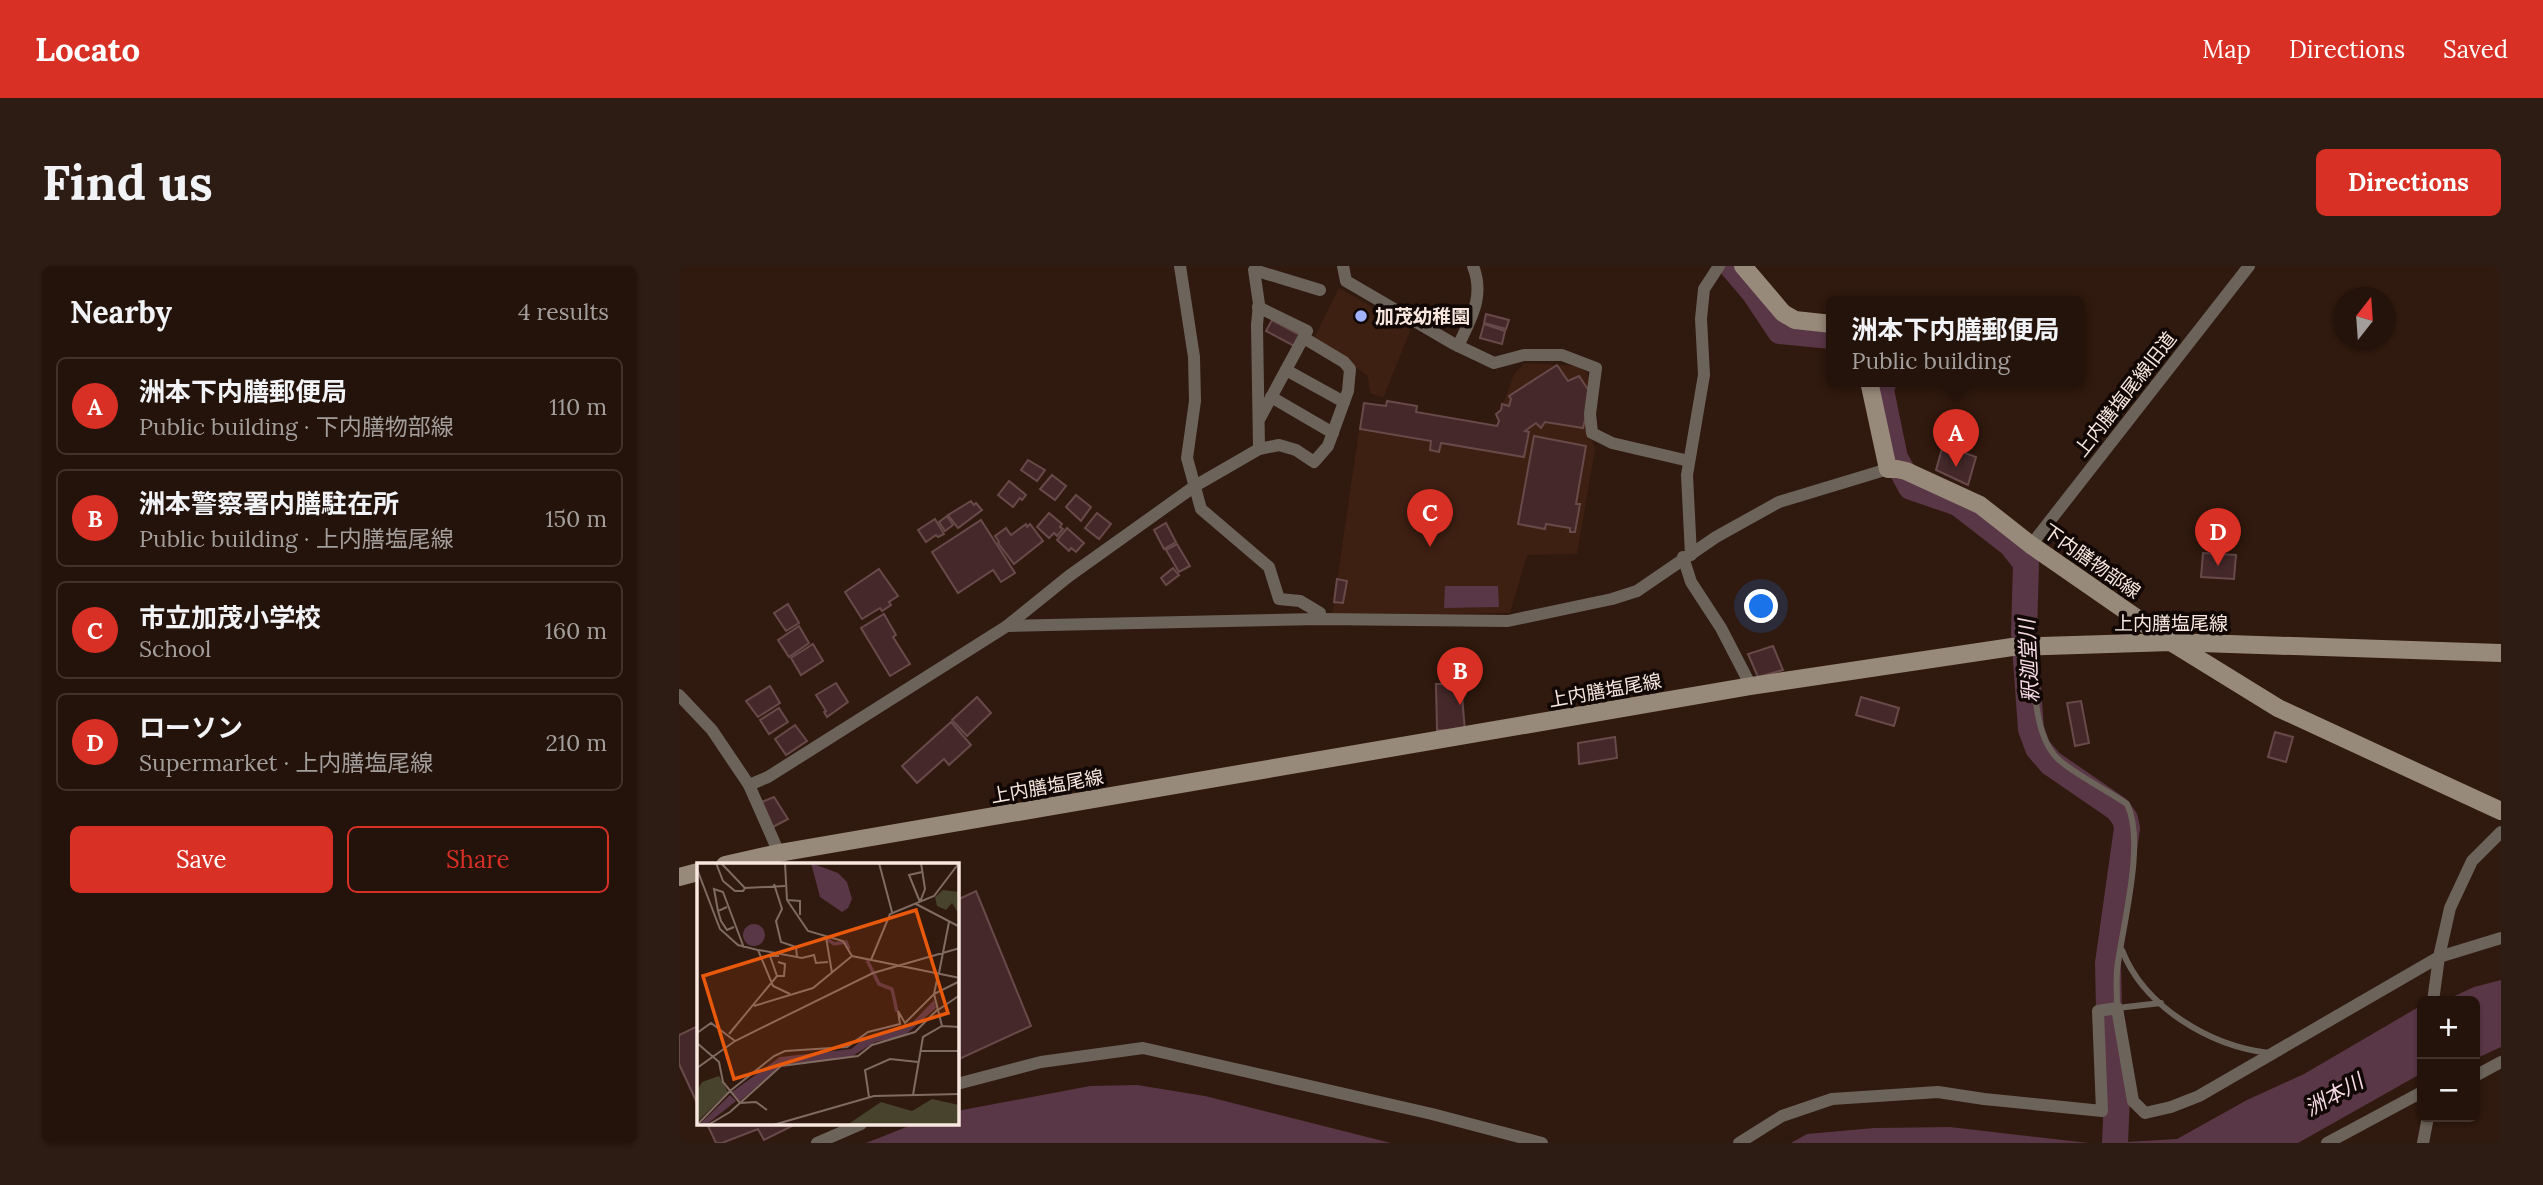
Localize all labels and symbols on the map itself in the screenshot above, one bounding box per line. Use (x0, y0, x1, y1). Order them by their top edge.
north arrow (2333, 287, 2396, 350)
place label: 加茂幼稚園 (1375, 304, 1470, 328)
marker: 加茂幼稚園 (1353, 308, 1369, 324)
street label: 上内膳塩尾線旧道 (2069, 327, 2181, 461)
pin: A (1933, 409, 1979, 467)
pin: C (1407, 489, 1453, 547)
pin: D (2195, 508, 2241, 566)
street label: 下内膳物部線 (2038, 518, 2146, 604)
your location (1744, 589, 1778, 623)
street label: 上内膳塩尾線 (2114, 611, 2228, 635)
water label: 釈迦堂川 (2013, 616, 2044, 704)
pin: B (1437, 647, 1483, 705)
street label: 上内膳塩尾線 (1547, 668, 1663, 712)
street label: 上内膳塩尾線 (989, 764, 1105, 808)
inset map (697, 863, 959, 1126)
water label: 洲本川 (2300, 1067, 2370, 1122)

